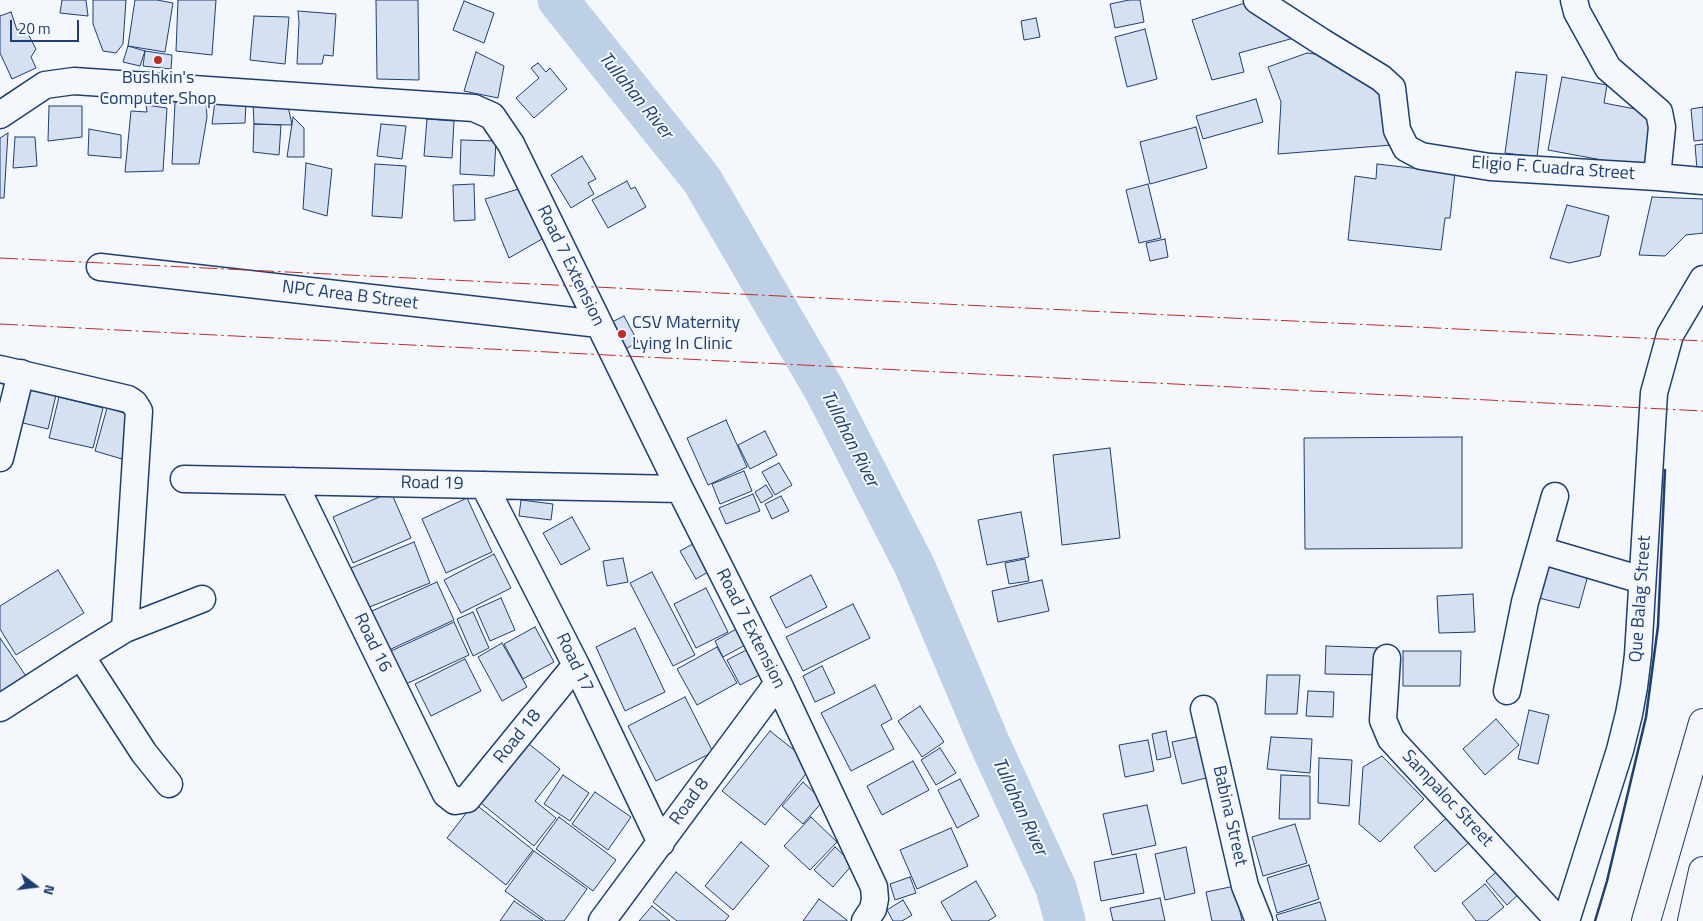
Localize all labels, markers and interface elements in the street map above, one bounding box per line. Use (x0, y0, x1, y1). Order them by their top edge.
scale bar (12, 10, 81, 42)
text: 20 m (18, 17, 51, 40)
water label: Tullahan River (593, 48, 677, 144)
marker: Bushkin's Computer Shop (152, 54, 164, 66)
place label: Bushkin's Computer Shop (99, 68, 217, 110)
street label: Eligio F. Cuadra Street (1470, 153, 1636, 185)
street label: Road 7 Extension (531, 202, 609, 330)
street label: NPC Area B Street (281, 277, 419, 315)
place label: CSV Maternity Lying In Clinic (632, 313, 740, 356)
marker: CSV Maternity Lying In Clinic (616, 328, 628, 340)
water label: Tullahan River (815, 387, 883, 491)
street label: Road 19 (400, 473, 464, 495)
street label: Que Balag Street (1626, 535, 1656, 663)
street label: Road 7 Extension (711, 565, 789, 693)
street label: Road 16 (348, 610, 396, 676)
street label: Road 17 (550, 630, 598, 696)
street label: Road 18 (490, 706, 546, 768)
street label: Sampaloc Street (1397, 746, 1497, 852)
water label: Tullahan River (986, 755, 1052, 859)
street label: Babina Street (1207, 764, 1251, 868)
street label: Road 8 (666, 774, 714, 830)
north arrow (10, 861, 60, 911)
text: N (39, 883, 61, 897)

